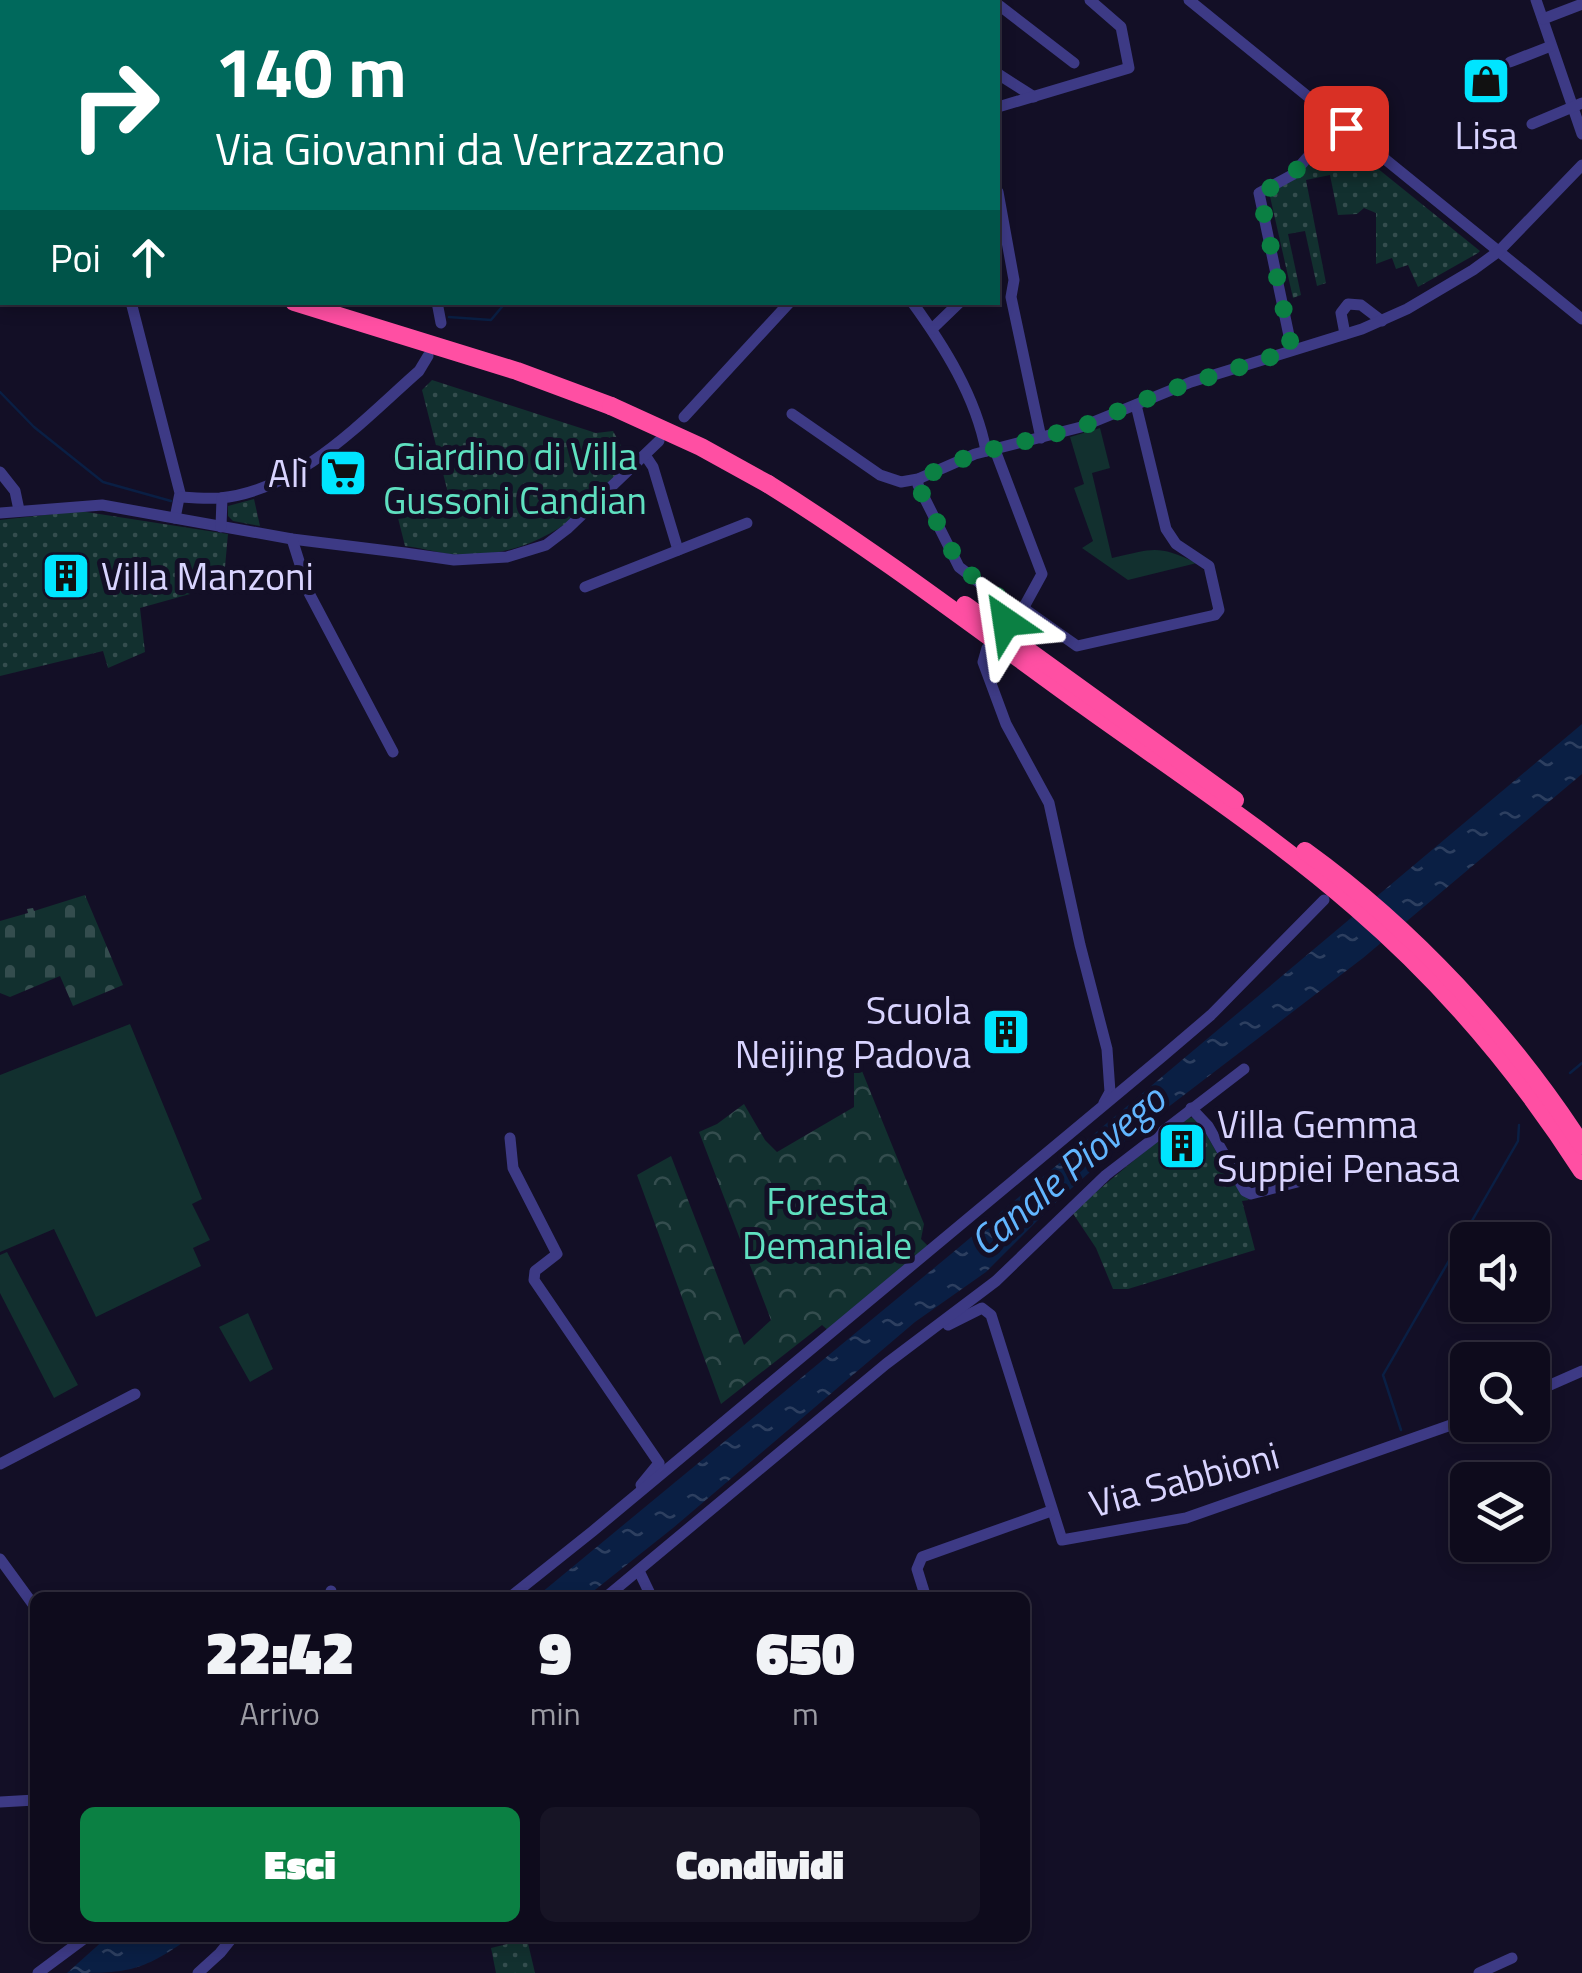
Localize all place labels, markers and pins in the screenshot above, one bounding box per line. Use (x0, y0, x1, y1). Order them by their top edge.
shop icon: Lisa (1460, 55, 1512, 107)
pin (1304, 86, 1389, 171)
place label: Lisa (1454, 106, 1518, 164)
place label: Alì (268, 444, 308, 502)
supermarket icon: Alì (317, 447, 369, 499)
place label: Villa Manzoni (101, 547, 314, 605)
building icon: Villa Manzoni (40, 550, 92, 602)
place label: Scuola Neijing Padova (735, 981, 971, 1083)
building icon: Scuola Neijing Padova (980, 1006, 1032, 1058)
place label: Villa Gemma Suppiei Penasa (1217, 1095, 1460, 1197)
building icon: Villa Gemma Suppiei Penasa (1156, 1120, 1208, 1172)

